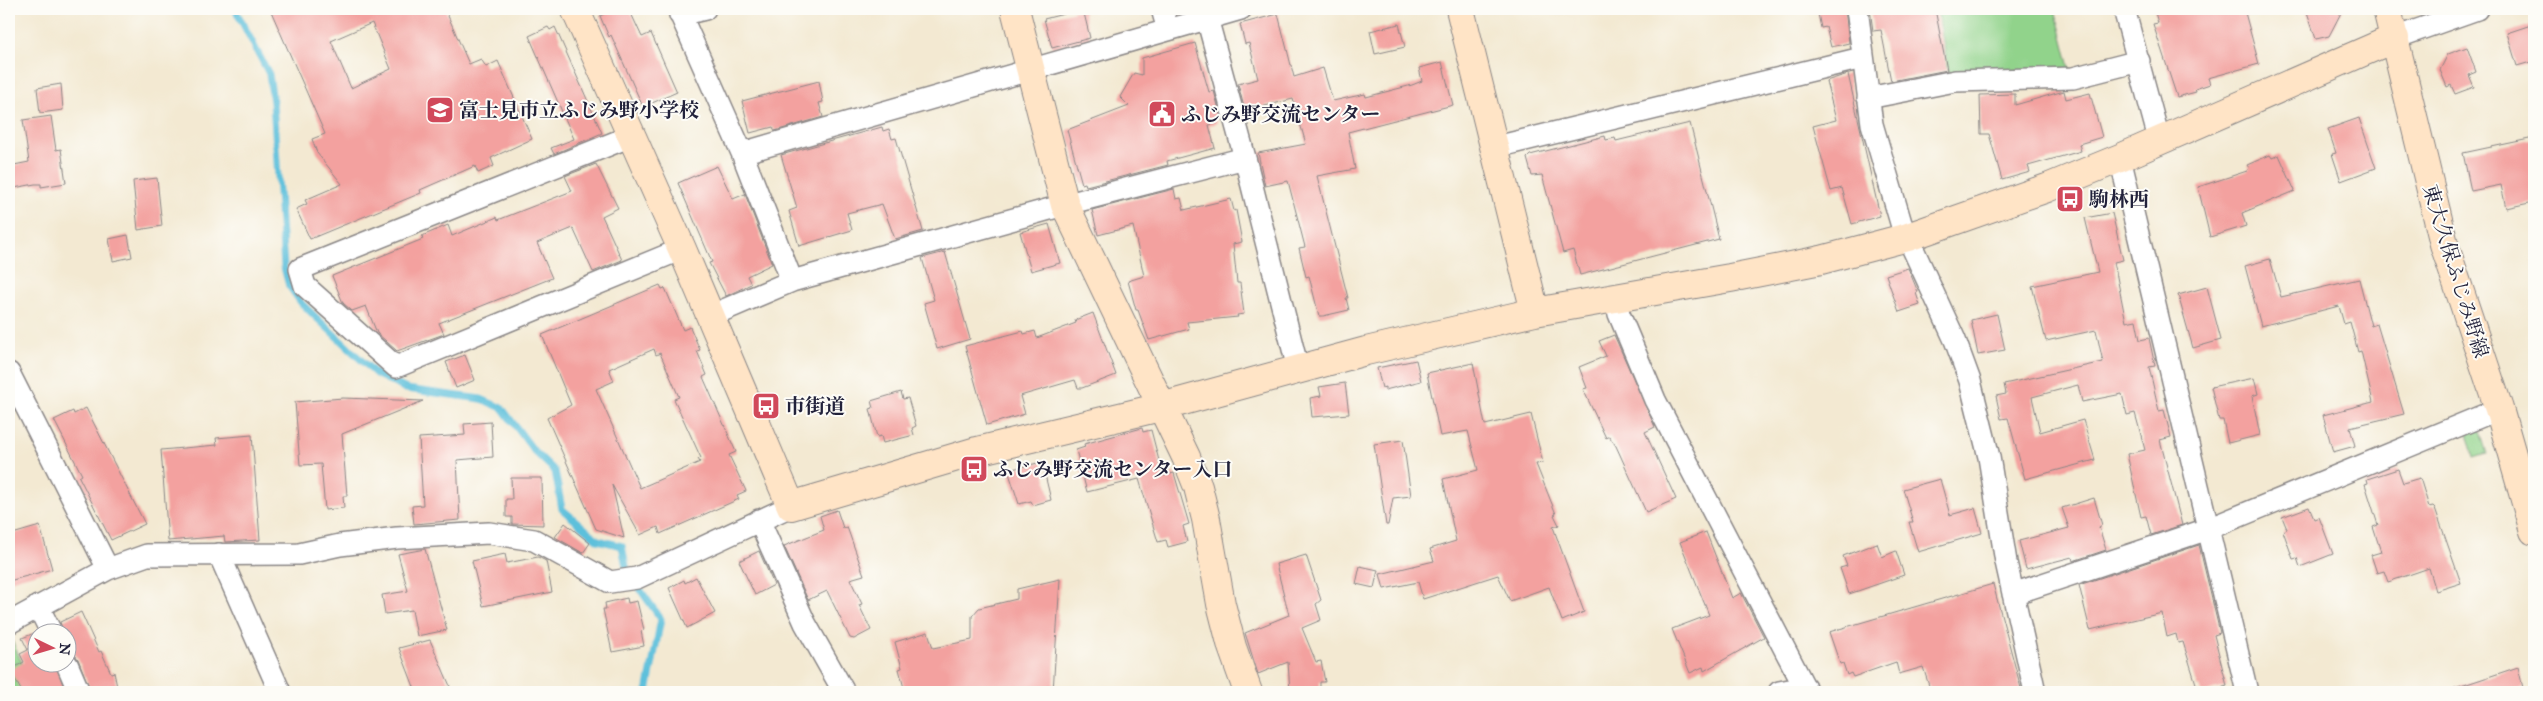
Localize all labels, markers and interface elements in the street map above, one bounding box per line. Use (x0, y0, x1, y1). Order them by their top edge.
school or university icon: 富士見市立ふじみ野小学校 (425, 95, 455, 125)
place label: 富士見市立ふじみ野小学校 (459, 98, 699, 122)
public building icon: ふじみ野交流センター (1147, 99, 1177, 129)
place label: ふじみ野交流センター (1181, 102, 1380, 126)
street label: 東大久保ふじみ野線 (2418, 181, 2494, 361)
bus stop icon: 駒林西 (2055, 184, 2085, 214)
place label: 駒林西 (2089, 187, 2149, 211)
bus stop icon: 市街道 (751, 391, 781, 421)
place label: 市街道 (785, 394, 845, 418)
bus stop icon: ふじみ野交流センター入口 (959, 454, 989, 484)
place label: ふじみ野交流センター入口 (993, 457, 1232, 481)
north arrow (28, 624, 78, 674)
text: N (55, 642, 73, 656)

